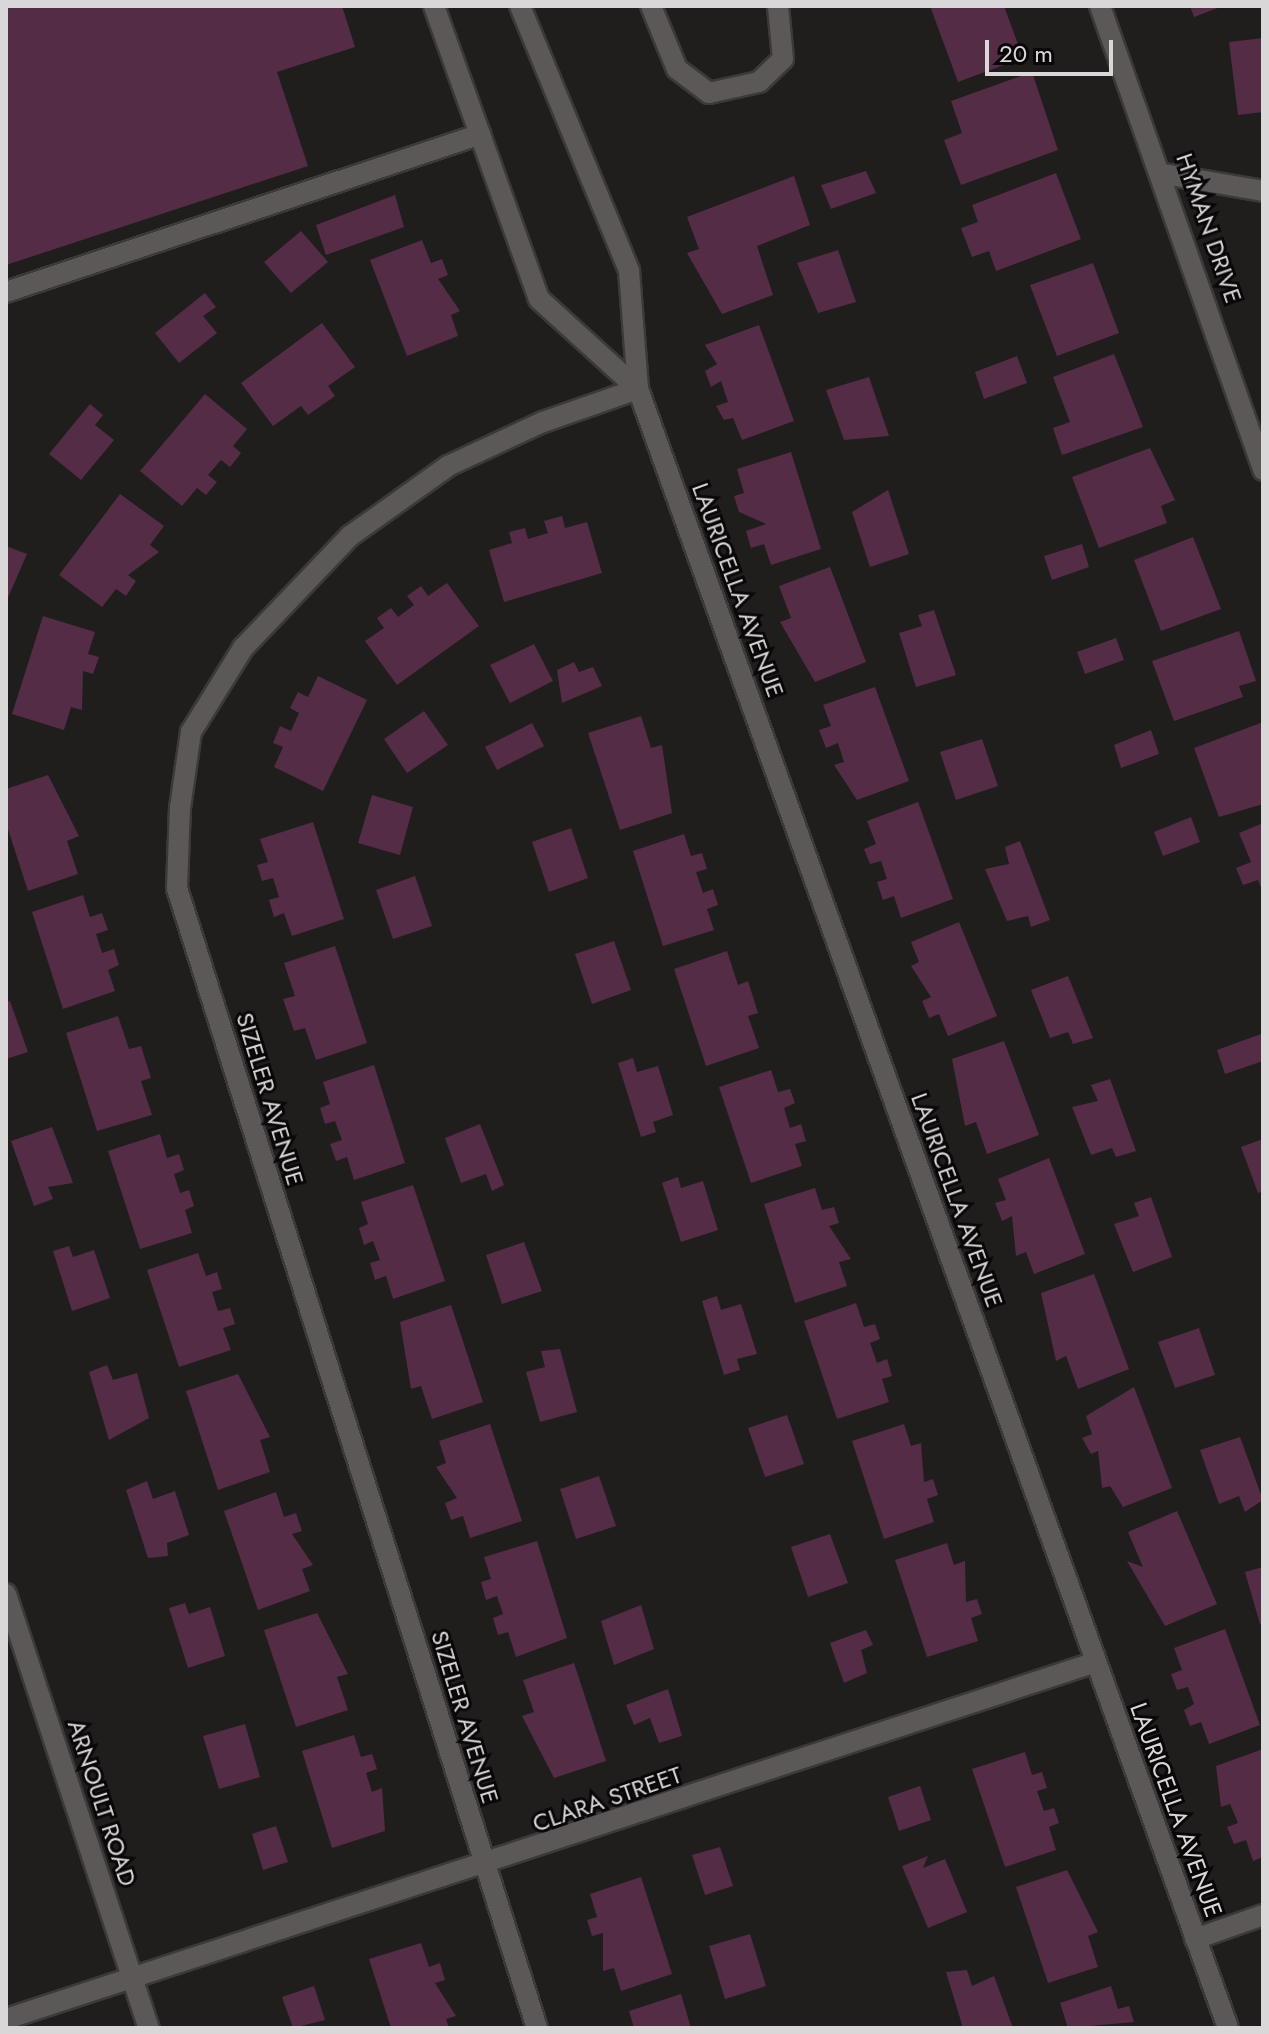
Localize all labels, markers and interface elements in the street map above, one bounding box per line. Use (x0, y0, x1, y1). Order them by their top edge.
scale bar (989, 24, 1117, 74)
text: 20 m (999, 36, 1053, 71)
street label: HYMAN DRIVE (1170, 149, 1248, 307)
street label: LAURICELLA AVENUE (686, 479, 790, 701)
street label: SIZELER AVENUE (230, 1009, 310, 1189)
street label: LAURICELLA AVENUE (905, 1089, 1009, 1311)
street label: SIZELER AVENUE (425, 1627, 505, 1807)
street label: LAURICELLA AVENUE (1124, 1699, 1228, 1921)
street label: ARNOULT ROAD (62, 1716, 142, 1890)
street label: CLARA STREET (529, 1760, 685, 1838)

